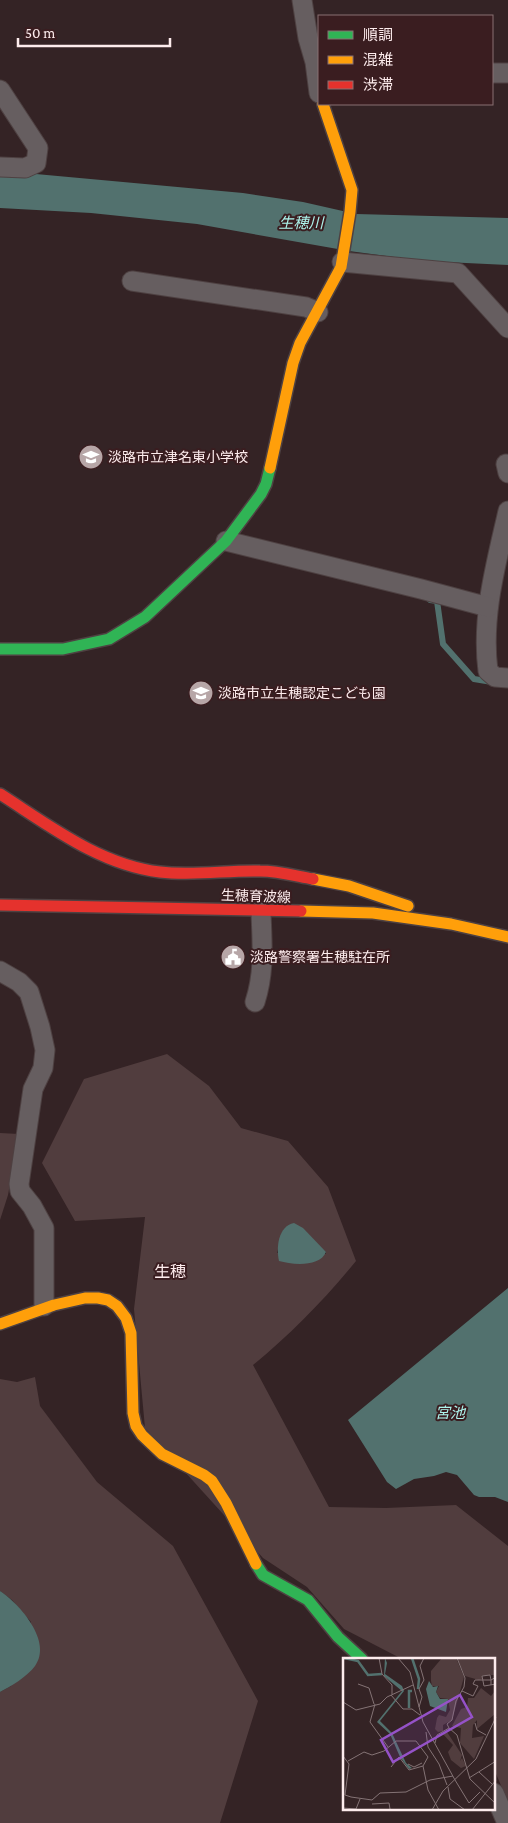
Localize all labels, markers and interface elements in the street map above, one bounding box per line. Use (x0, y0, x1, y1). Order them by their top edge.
scale bar (18, 15, 170, 47)
legend (318, 15, 493, 105)
text: 50 m (25, 25, 55, 41)
text: 順調 (363, 27, 393, 43)
text: 混雑 (363, 52, 393, 68)
text: 渋滞 (363, 77, 393, 93)
water label: 生穂川 (278, 215, 325, 231)
school or university icon: 淡路市立津名東小学校 (78, 444, 104, 470)
place label: 淡路市立津名東小学校 (108, 449, 248, 465)
school or university icon: 淡路市立生穂認定こども園 (188, 680, 214, 706)
place label: 淡路市立生穂認定こども園 (218, 685, 386, 701)
street label: 生穂育波線 (221, 887, 291, 905)
public building icon: 淡路警察署生穂駐在所 (220, 944, 246, 970)
place label: 淡路警察署生穂駐在所 (250, 949, 390, 965)
district label: 生穂 (154, 1263, 186, 1280)
water label: 宮池 (435, 1405, 467, 1421)
inset map (343, 1658, 496, 1810)

